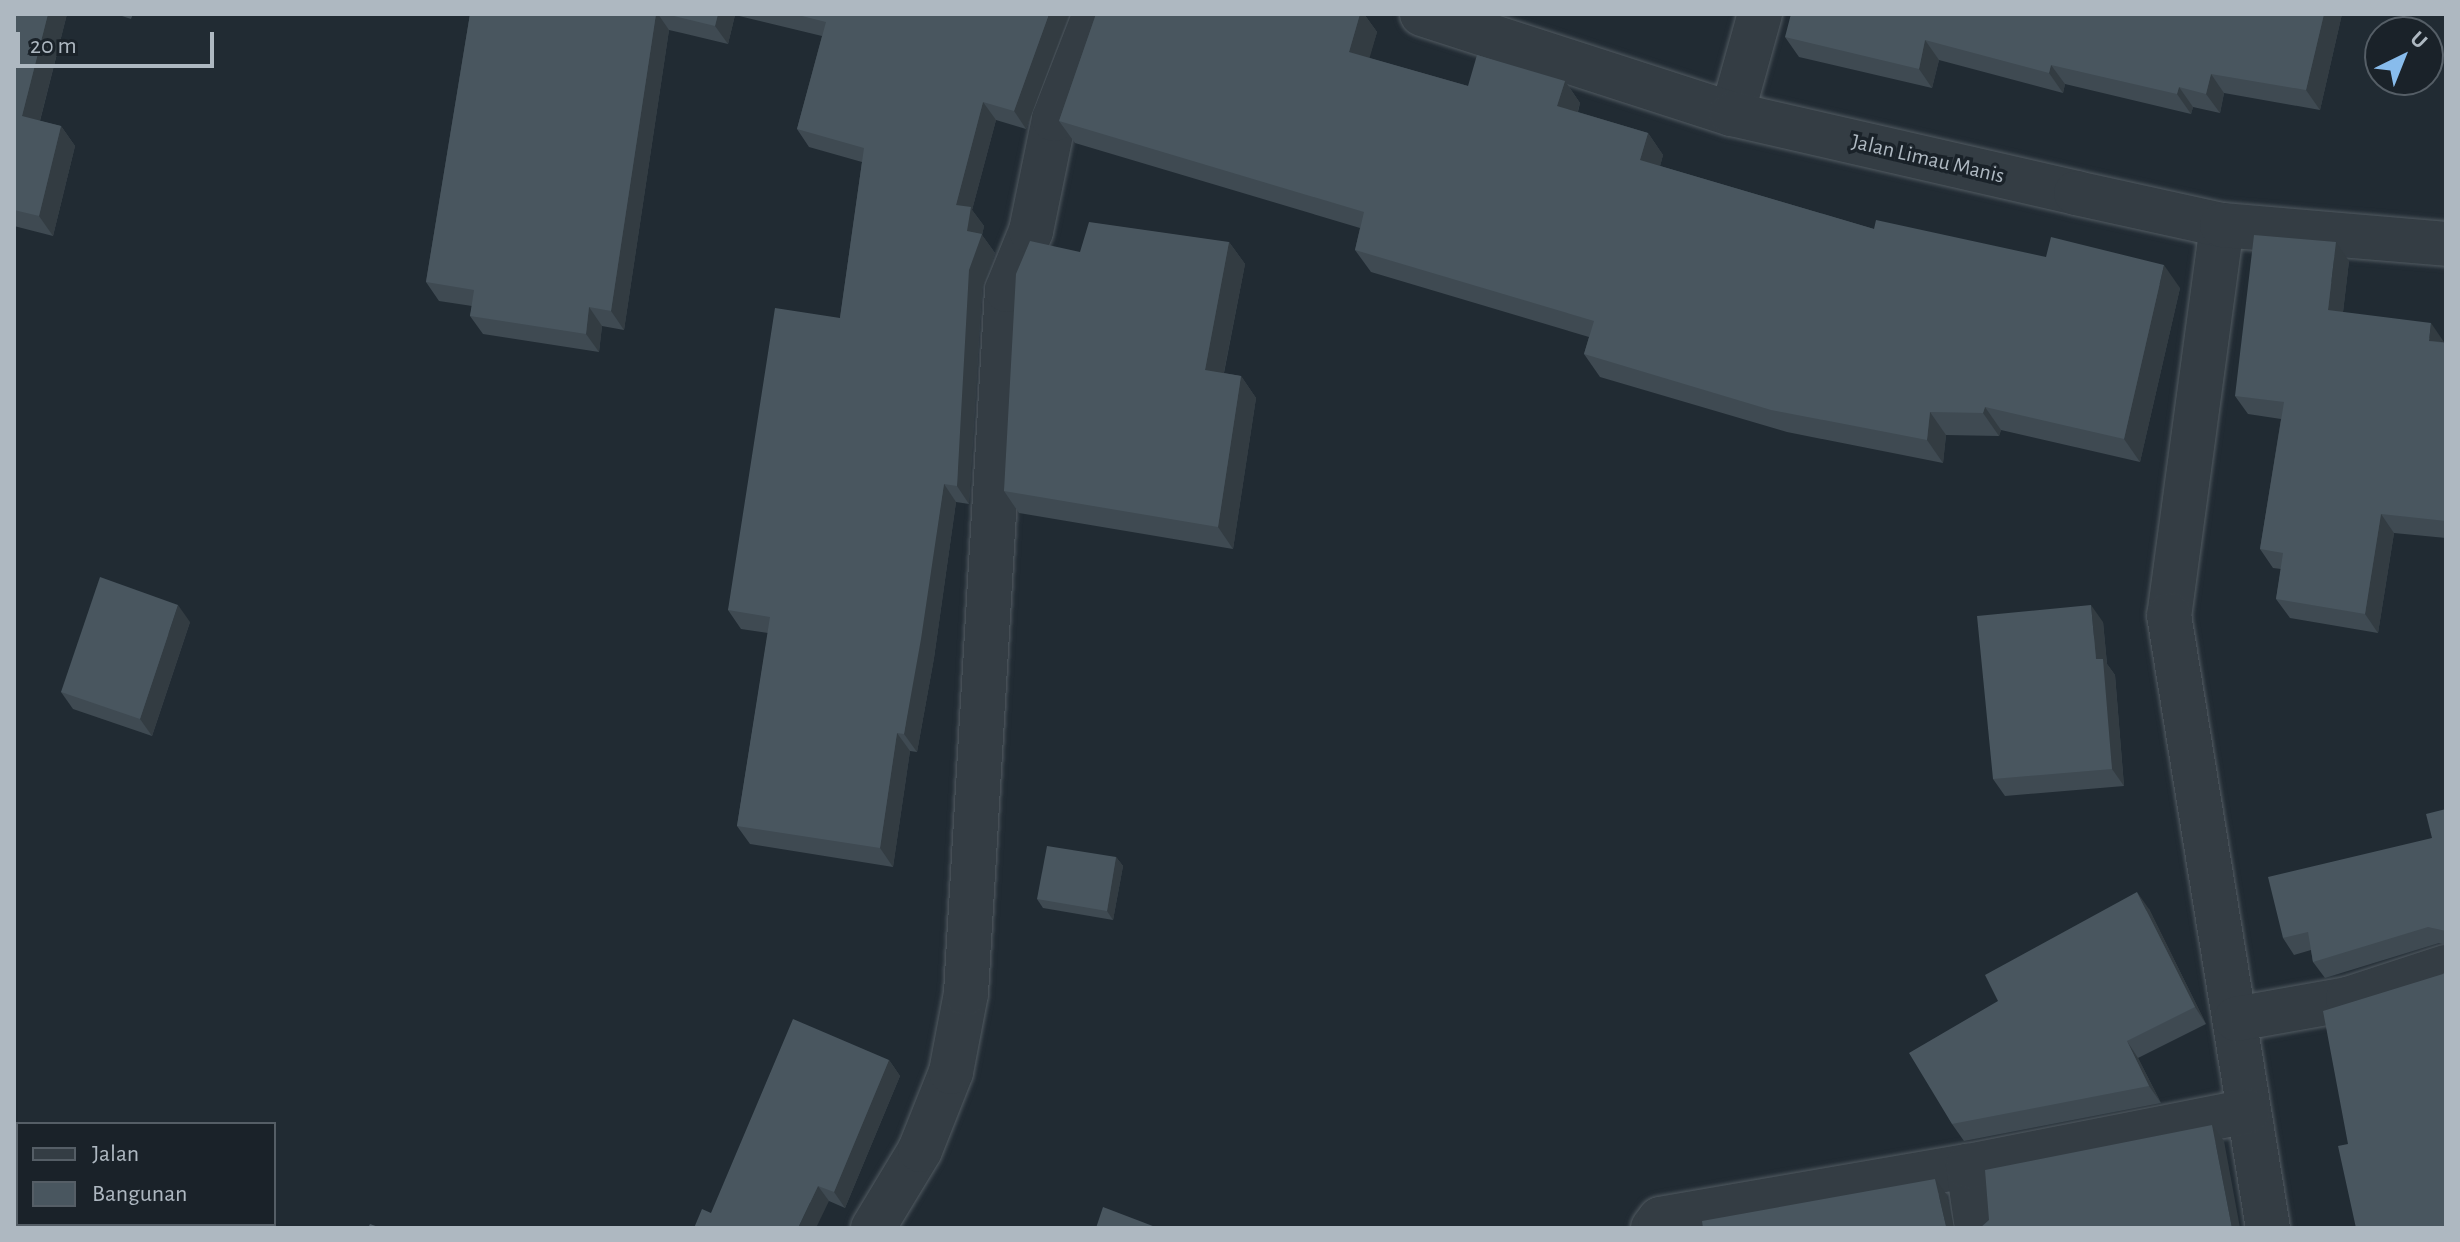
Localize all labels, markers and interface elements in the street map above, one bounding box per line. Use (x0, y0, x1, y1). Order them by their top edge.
scale bar (20, 16, 218, 66)
north arrow (2364, 16, 2444, 96)
text: U (2406, 27, 2432, 53)
text: 20 m (30, 34, 77, 58)
street label: Jalan Limau Manis (1849, 129, 2007, 189)
legend (16, 1122, 276, 1226)
text: Jalan (92, 1142, 139, 1166)
text: Bangunan (92, 1182, 187, 1206)

